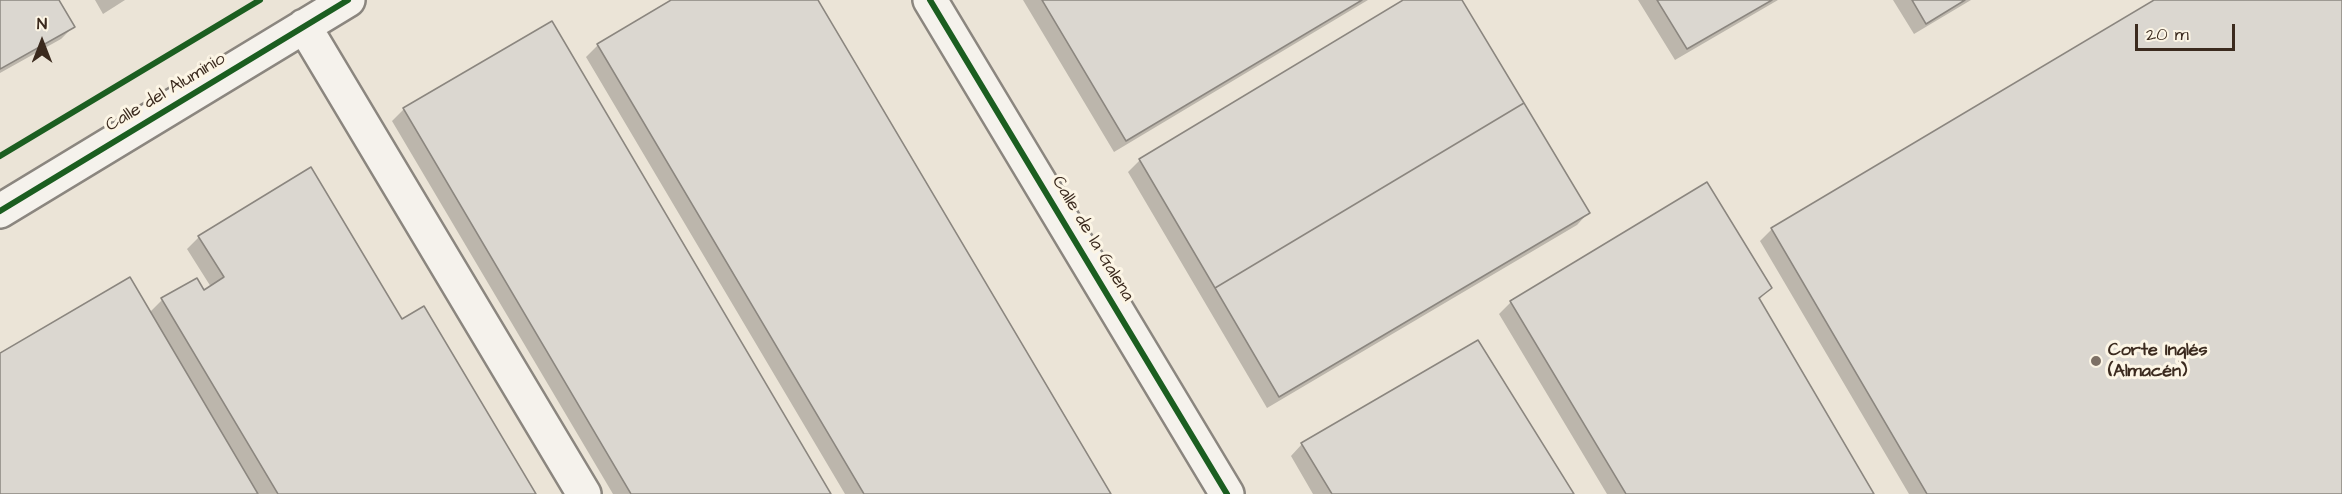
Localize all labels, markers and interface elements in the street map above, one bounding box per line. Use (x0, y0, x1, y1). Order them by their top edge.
north arrow (12, 12, 72, 72)
scale bar (2138, 12, 2238, 50)
text: N (37, 13, 47, 35)
text: 20 m (2146, 22, 2189, 47)
street label: Calle del Aluminio (102, 49, 230, 137)
street label: Calle de la Galena (1046, 172, 1138, 306)
place label: Corte Inglés (Almacén) (2108, 340, 2208, 382)
marker: Corte Inglés (Almacén) (2089, 354, 2103, 368)

